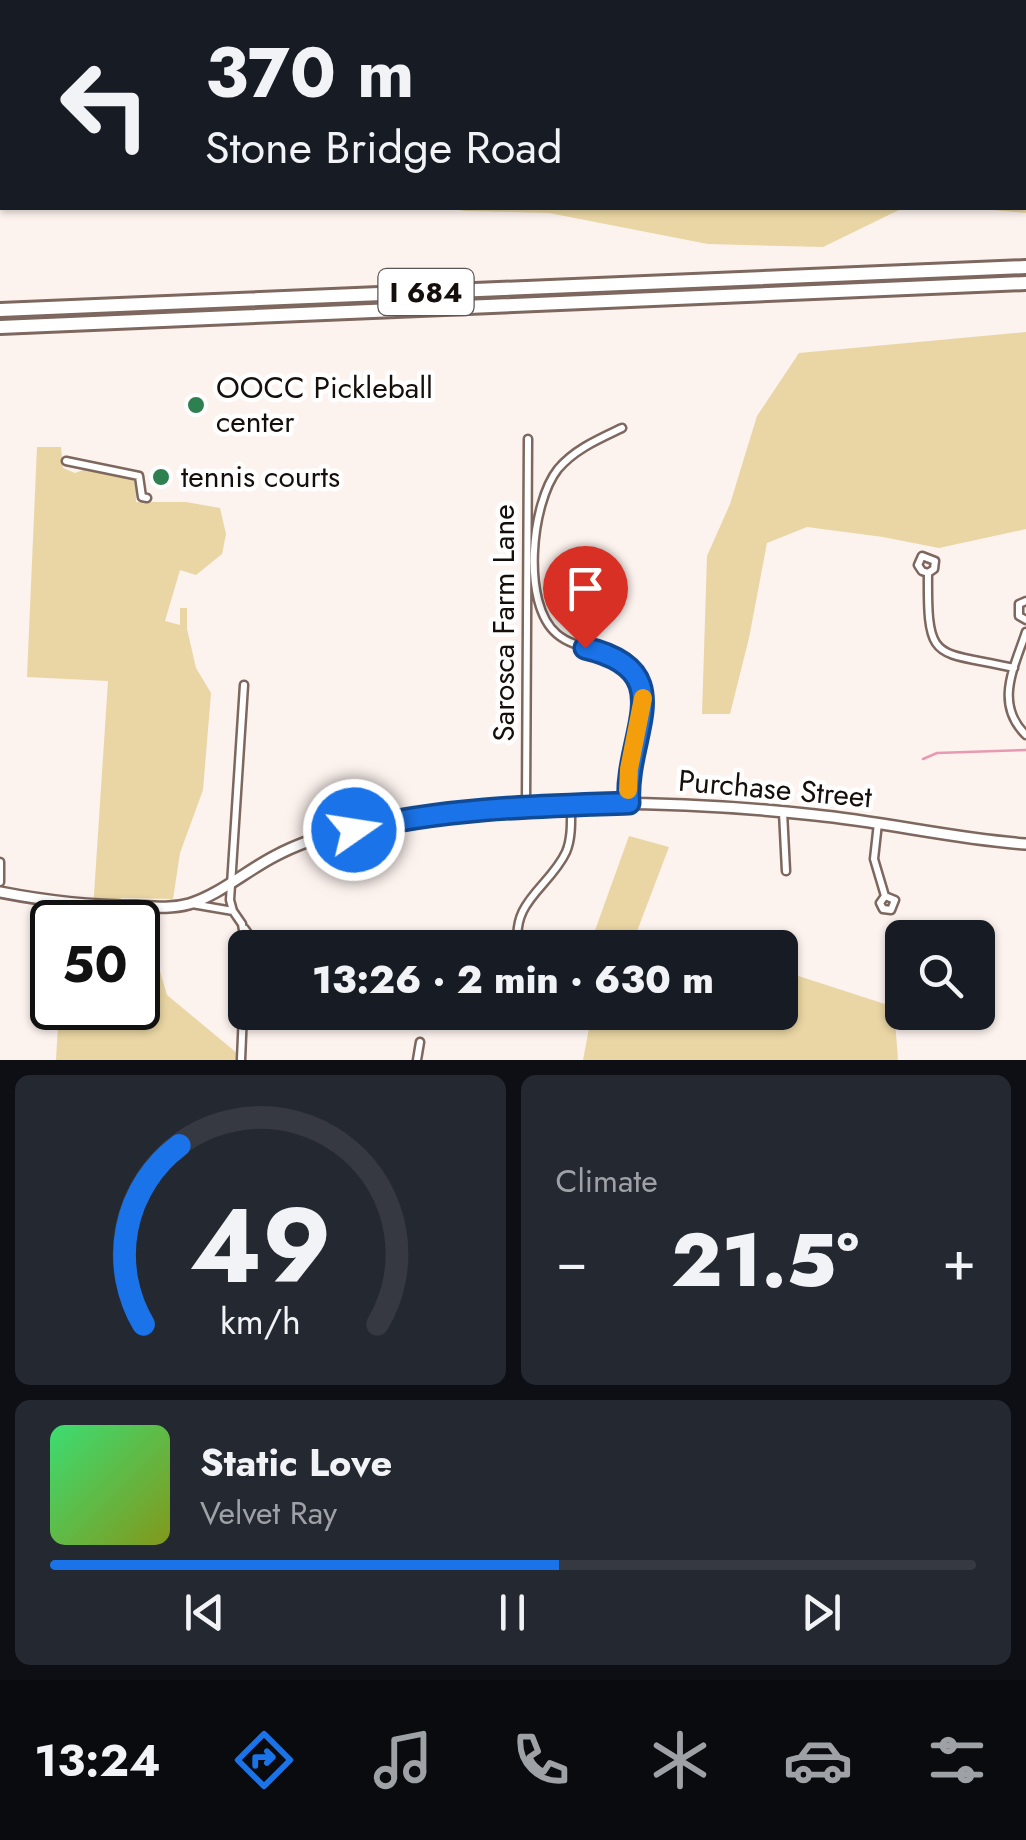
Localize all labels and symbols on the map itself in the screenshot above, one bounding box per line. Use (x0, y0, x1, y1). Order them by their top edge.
road number: I 684 (378, 269, 474, 315)
place label: OOCC Pickleball center (216, 366, 433, 443)
marker: OOCC Pickleball center (185, 394, 207, 416)
place label: tennis courts (181, 455, 340, 498)
marker: tennis courts (150, 466, 172, 488)
street label: Sarosca Farm Lane (482, 504, 525, 742)
pin (543, 546, 628, 649)
street label: Purchase Street (676, 759, 874, 818)
position arrow (302, 778, 406, 882)
speed limit sign: 50 (30, 900, 160, 1030)

